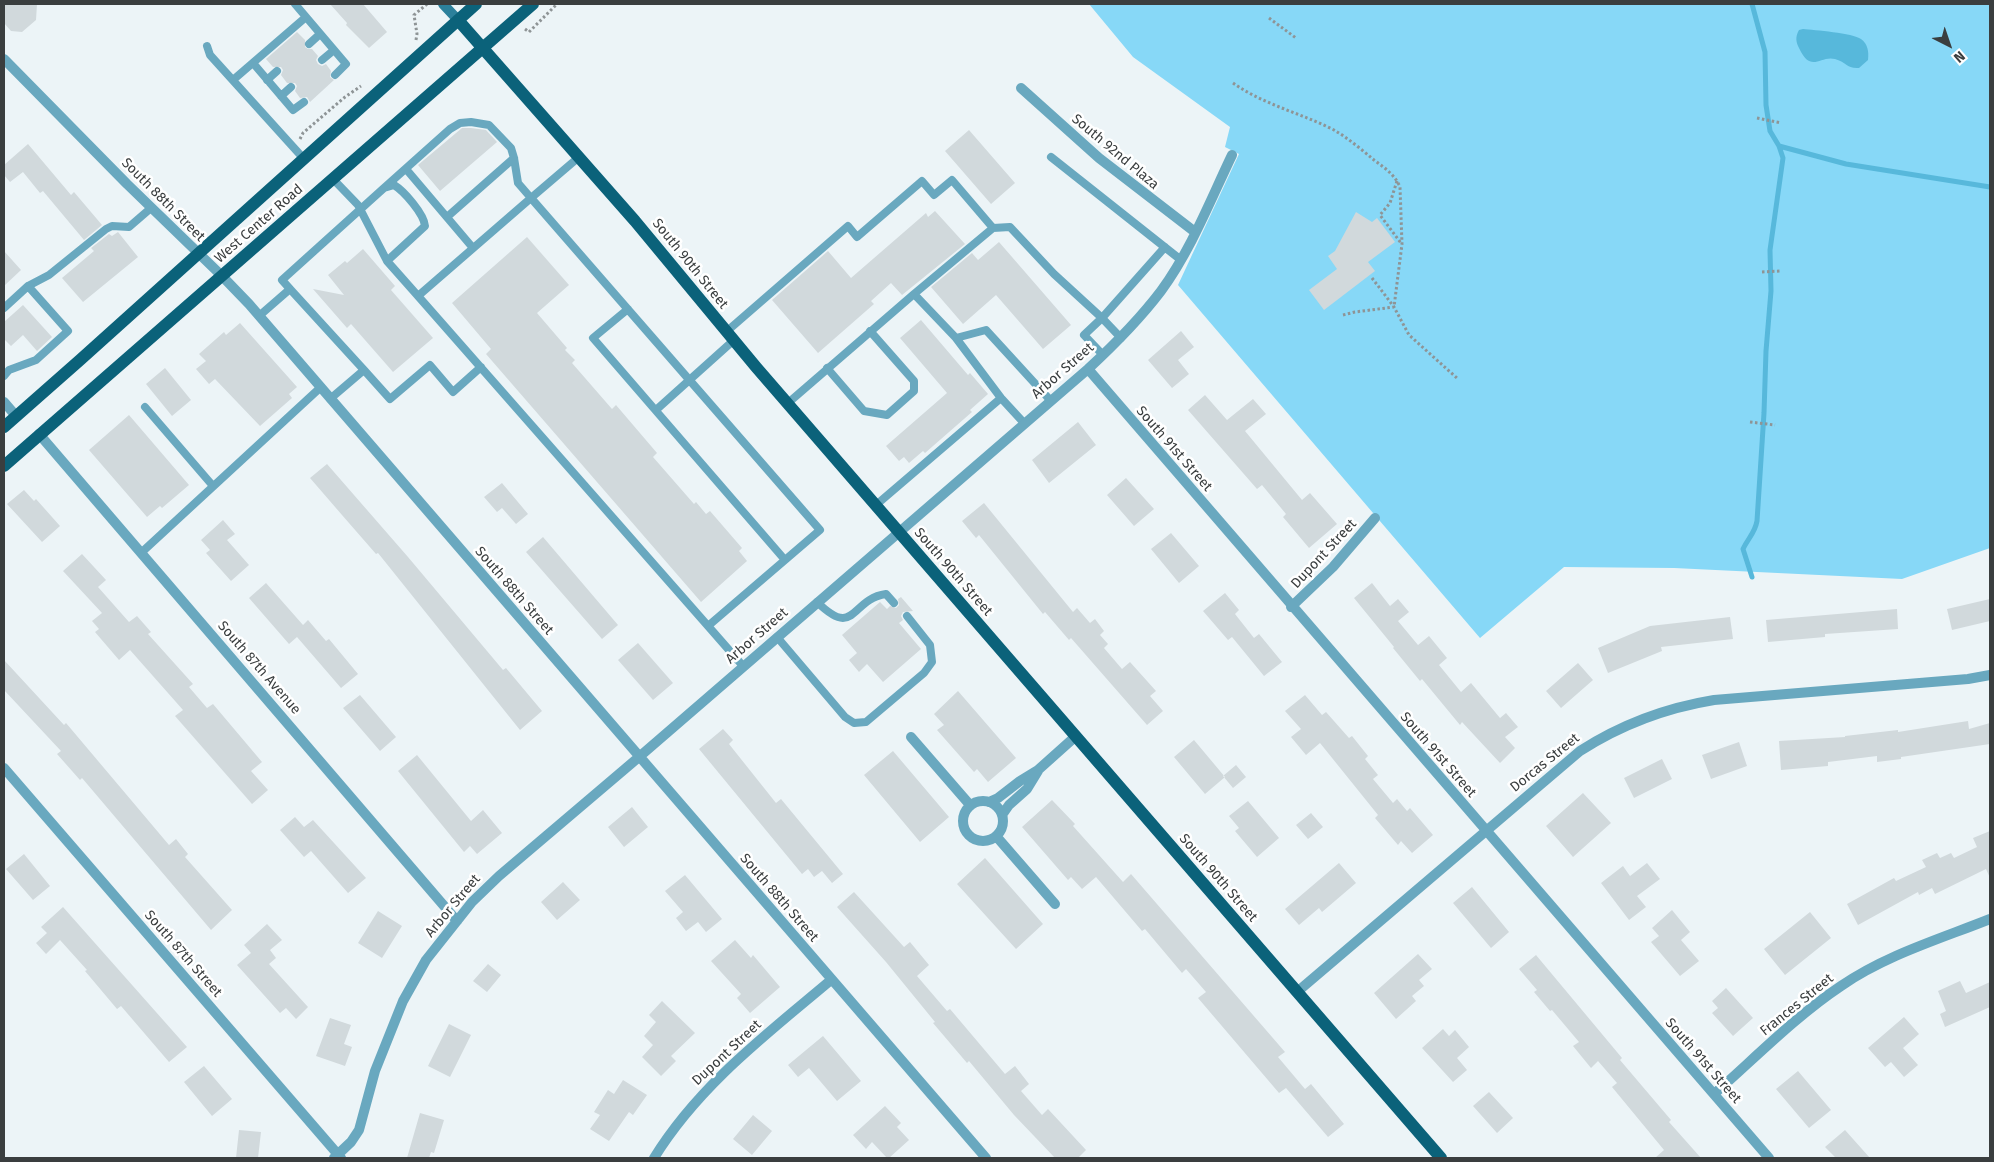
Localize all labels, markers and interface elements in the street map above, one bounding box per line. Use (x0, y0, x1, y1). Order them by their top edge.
north arrow (1924, 20, 1974, 70)
text: N (1950, 47, 1968, 66)
street label: South 92nd Plaza (1068, 111, 1162, 193)
street label: South 88th Street (118, 155, 208, 245)
street label: West Center Road (211, 181, 307, 267)
street label: South 90th Street (649, 216, 731, 312)
street label: Arbor Street (1028, 339, 1098, 403)
street label: South 91st Street (1132, 403, 1216, 495)
street label: Dupont Street (1288, 516, 1360, 592)
street label: South 90th Street (910, 525, 996, 619)
street label: South 88th Street (471, 543, 557, 639)
street label: Arbor Street (722, 604, 792, 668)
street label: South 87th Avenue (214, 618, 304, 718)
street label: South 91st Street (1396, 709, 1480, 801)
street label: Dorcas Street (1507, 730, 1583, 796)
street label: South 90th Street (1175, 831, 1261, 925)
street label: South 88th Street (736, 850, 822, 946)
street label: Arbor Street (422, 871, 484, 941)
street label: South 87th Street (141, 907, 225, 1001)
street label: Frances Street (1757, 970, 1837, 1040)
street label: South 91st Street (1661, 1015, 1745, 1107)
street label: Dupont Street (689, 1017, 765, 1089)

